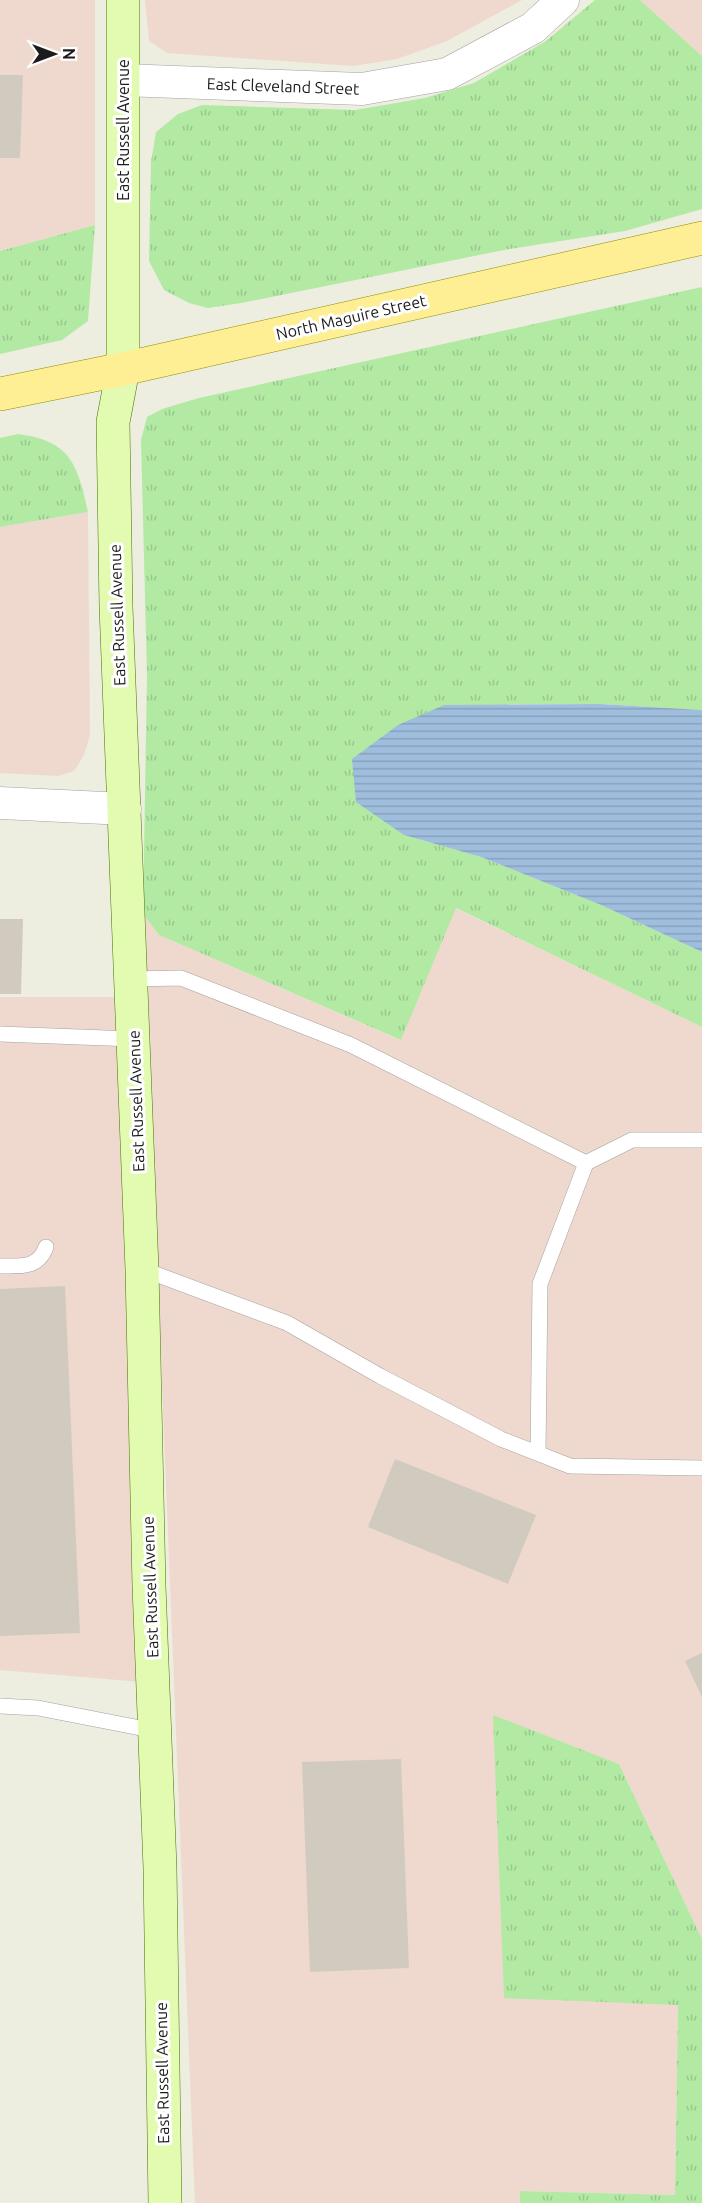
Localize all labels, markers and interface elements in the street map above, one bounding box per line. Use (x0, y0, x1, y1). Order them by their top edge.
north arrow (24, 24, 84, 84)
text: N (60, 48, 78, 60)
street label: East Russell Avenue (114, 59, 132, 201)
street label: East Cleveland Street (206, 74, 360, 98)
street label: North Maguire Street (274, 291, 428, 343)
street label: East Russell Avenue (106, 544, 128, 686)
street label: East Russell Avenue (125, 1030, 147, 1172)
street label: East Russell Avenue (139, 1516, 161, 1658)
street label: East Russell Avenue (152, 2002, 172, 2144)

